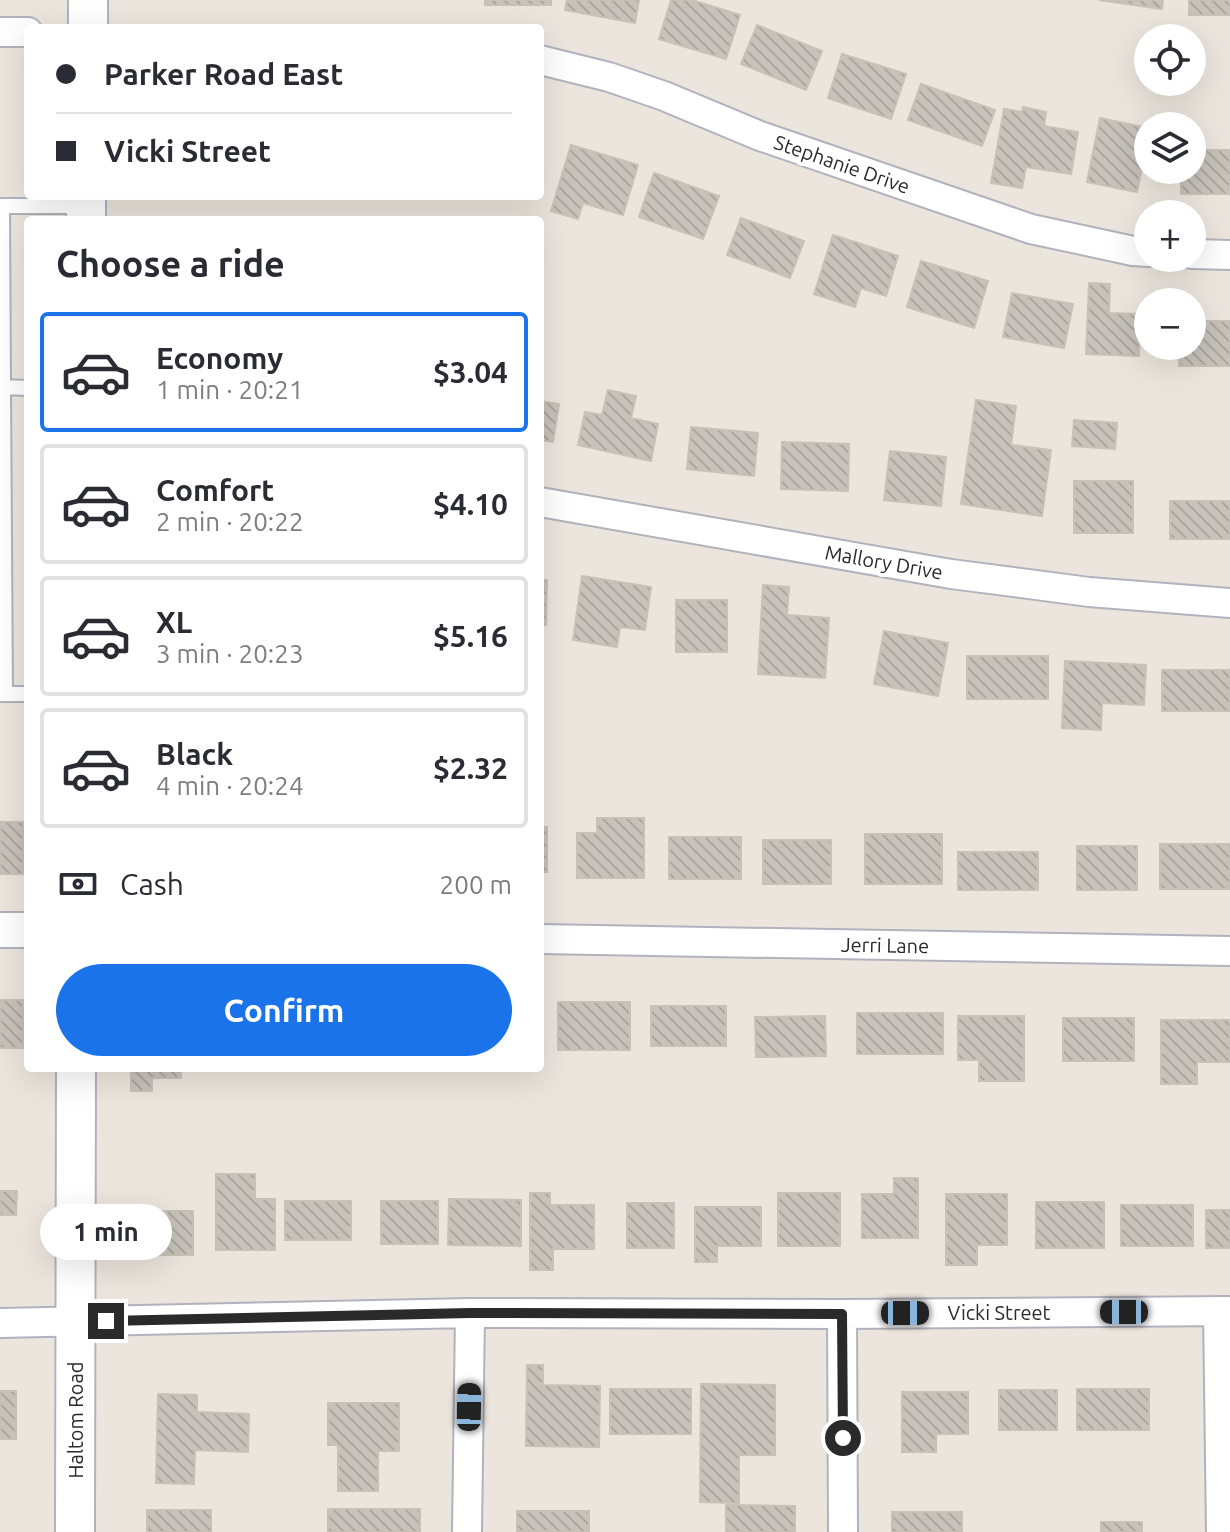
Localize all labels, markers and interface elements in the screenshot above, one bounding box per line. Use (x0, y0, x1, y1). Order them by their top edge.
map controls (1134, 24, 1206, 360)
button: locate (1134, 24, 1206, 96)
text: Parker Road East (104, 57, 343, 91)
button: layers (1134, 112, 1206, 184)
street label: Stephanie Drive (771, 130, 913, 198)
text: Vicki Street (104, 134, 271, 168)
button: + (1134, 200, 1206, 272)
text: Choose a ride (56, 243, 285, 284)
button: − (1134, 288, 1206, 360)
icon: car (60, 336, 132, 408)
text: Economy (156, 341, 283, 375)
text: $3.04 (433, 355, 508, 389)
text: 1 min · 20:21 (156, 375, 304, 404)
icon: car (60, 468, 132, 540)
text: Comfort (156, 473, 274, 507)
text: $4.10 (433, 487, 508, 521)
text: 2 min · 20:22 (156, 507, 304, 536)
street label: Mallory Drive (823, 540, 945, 584)
icon: car (60, 600, 132, 672)
text: XL (156, 605, 192, 639)
text: $5.16 (433, 619, 508, 653)
text: 3 min · 20:23 (156, 639, 304, 668)
icon: car (60, 732, 132, 804)
text: Black (156, 737, 233, 771)
text: $2.32 (433, 751, 508, 785)
text: 4 min · 20:24 (156, 771, 304, 800)
icon: cash (56, 862, 100, 906)
text: Cash (120, 867, 184, 901)
text: 200 m (440, 870, 512, 899)
street label: Jerri Lane (841, 933, 929, 957)
button: Confirm (56, 964, 512, 1056)
callout: 1 min (40, 1205, 172, 1261)
text: 1 min (73, 1217, 139, 1246)
car (1100, 1300, 1148, 1324)
car (881, 1301, 929, 1325)
street label: Vicki Street (948, 1301, 1051, 1324)
route end (88, 1303, 124, 1339)
street label: Haltom Road (64, 1362, 87, 1478)
car (457, 1383, 481, 1431)
route start (825, 1420, 861, 1456)

